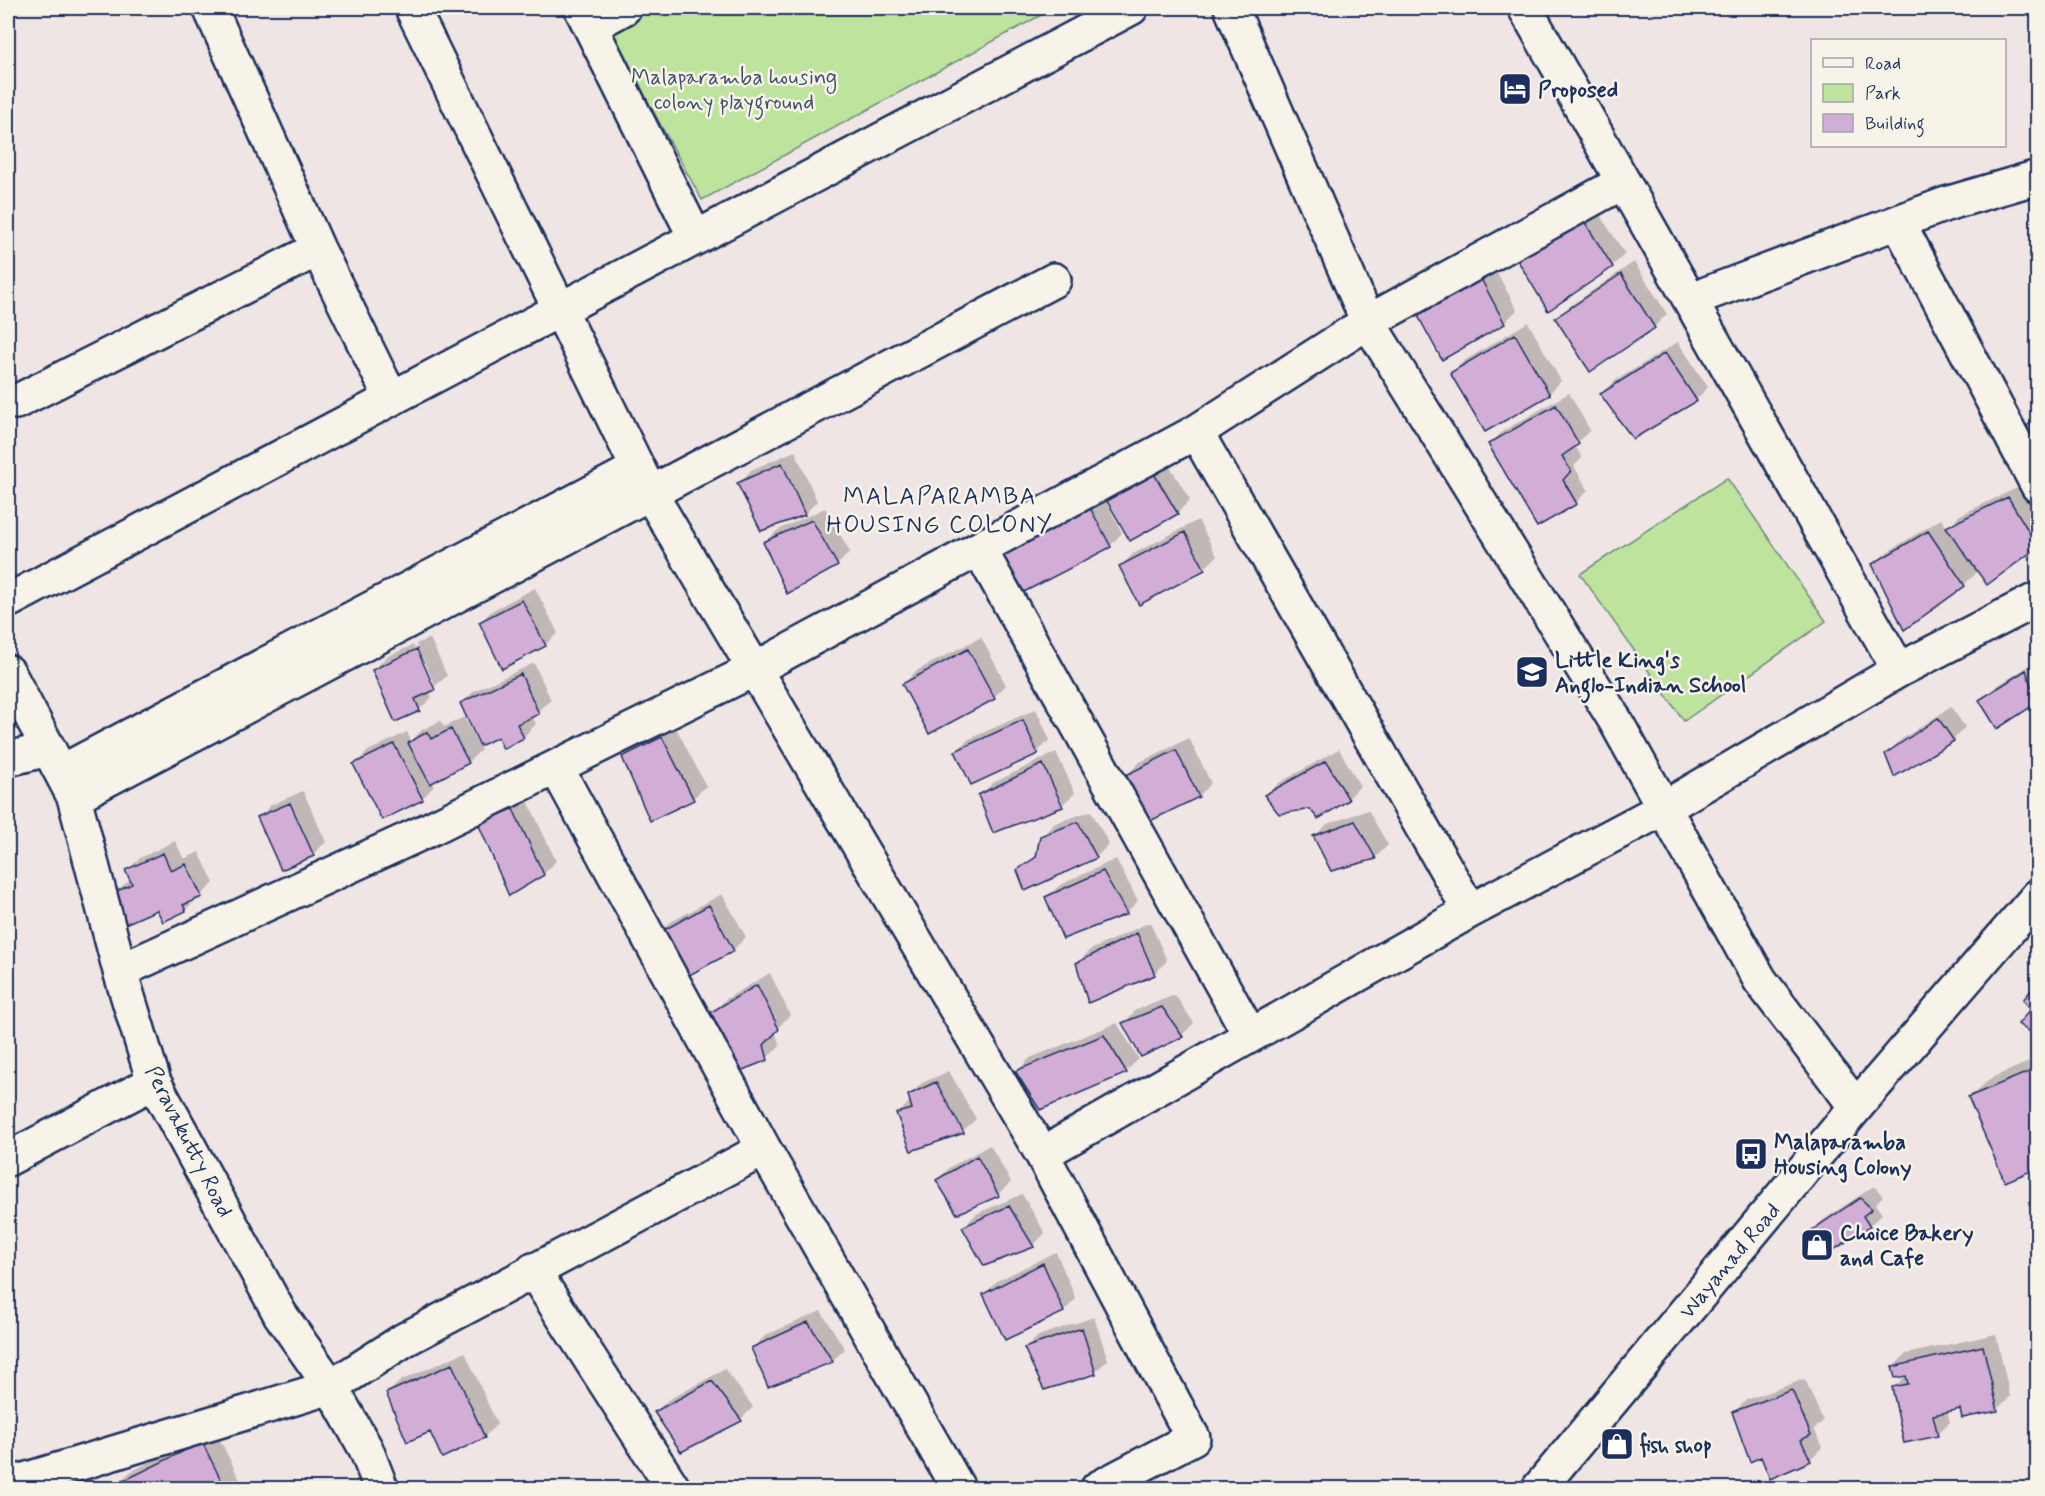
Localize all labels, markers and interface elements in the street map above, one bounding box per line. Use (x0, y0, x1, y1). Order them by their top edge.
legend (1811, 39, 2006, 147)
text: Road (1865, 52, 1901, 76)
park label: Malaparamba housing colony playground (631, 64, 837, 120)
hotel icon: Proposed (1497, 71, 1533, 107)
place label: Proposed (1538, 77, 1618, 105)
text: Park (1865, 82, 1901, 106)
text: Building (1865, 112, 1925, 138)
district label: MALAPARAMBA HOUSING COLONY (826, 482, 1054, 541)
place label: Little King's Anglo-Indian School (1555, 647, 1746, 704)
school or university icon: Little King's Anglo-Indian School (1514, 654, 1550, 690)
street label: Peravakutty Road (138, 1061, 238, 1222)
place label: Malaparamba Housing Colony (1774, 1129, 1911, 1183)
bus stop icon: Malaparamba Housing Colony (1733, 1136, 1769, 1172)
street label: Wayanad Road (1674, 1198, 1787, 1325)
place label: Choice Bakery and Cafe (1840, 1220, 1974, 1273)
shop icon: Choice Bakery and Cafe (1799, 1227, 1835, 1263)
shop icon: fish shop (1599, 1426, 1635, 1462)
place label: fish shop (1639, 1432, 1712, 1460)

